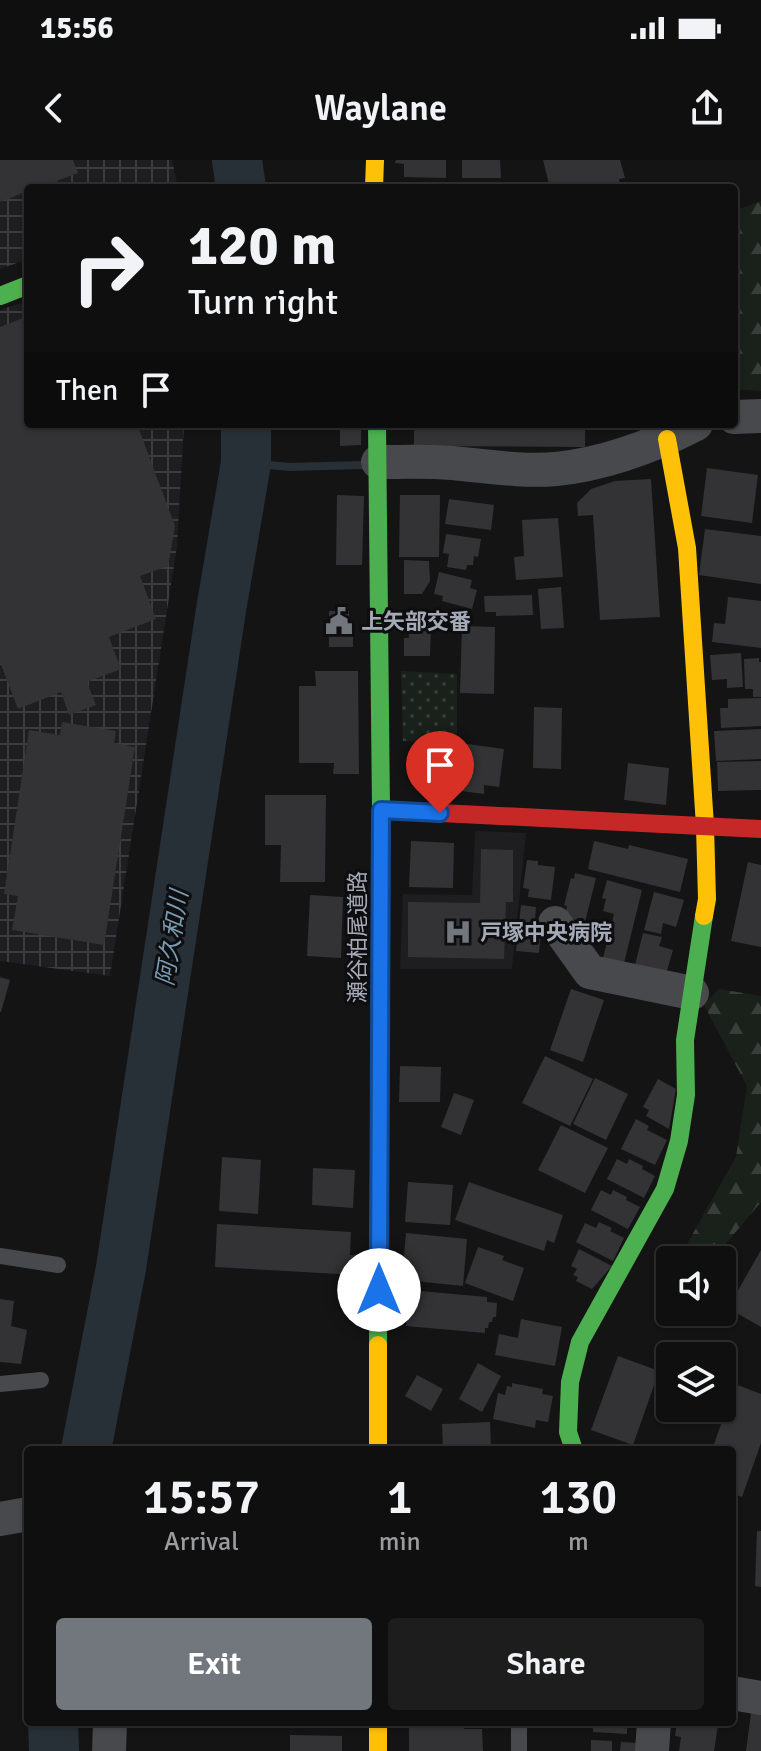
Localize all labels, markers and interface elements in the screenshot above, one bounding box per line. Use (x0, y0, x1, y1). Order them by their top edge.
text: 15:56 (40, 10, 114, 47)
icon: back (32, 86, 76, 130)
text: Waylane (314, 86, 447, 131)
icon: share (685, 86, 729, 130)
text: 120 m (188, 211, 336, 280)
icon: right (56, 216, 160, 320)
text: Turn right (188, 280, 338, 325)
icon: arrive (134, 368, 178, 412)
text: Then (56, 372, 118, 409)
public building icon: 上矢部交番 (324, 606, 354, 636)
place label: 上矢部交番 (361, 608, 471, 635)
pin (406, 731, 474, 813)
icon: arrive (418, 743, 462, 787)
street label: 瀬谷柏尾道路 (344, 871, 371, 1003)
water label: 阿久和川 (150, 885, 195, 988)
hospital icon: 戸塚中央病院 (443, 917, 473, 947)
place label: 戸塚中央病院 (480, 919, 612, 946)
map controls (656, 1246, 736, 1422)
button: sound (656, 1246, 736, 1326)
position arrow (337, 1248, 421, 1332)
button: layers (656, 1342, 736, 1422)
text: 15:57 (143, 1468, 260, 1527)
text: 1 (387, 1468, 413, 1527)
text: 130 (539, 1468, 617, 1527)
text: Arrival (164, 1526, 239, 1558)
text: min (379, 1526, 421, 1558)
text: m (568, 1526, 589, 1558)
button: Exit (56, 1618, 372, 1710)
button: Share (388, 1618, 704, 1710)

